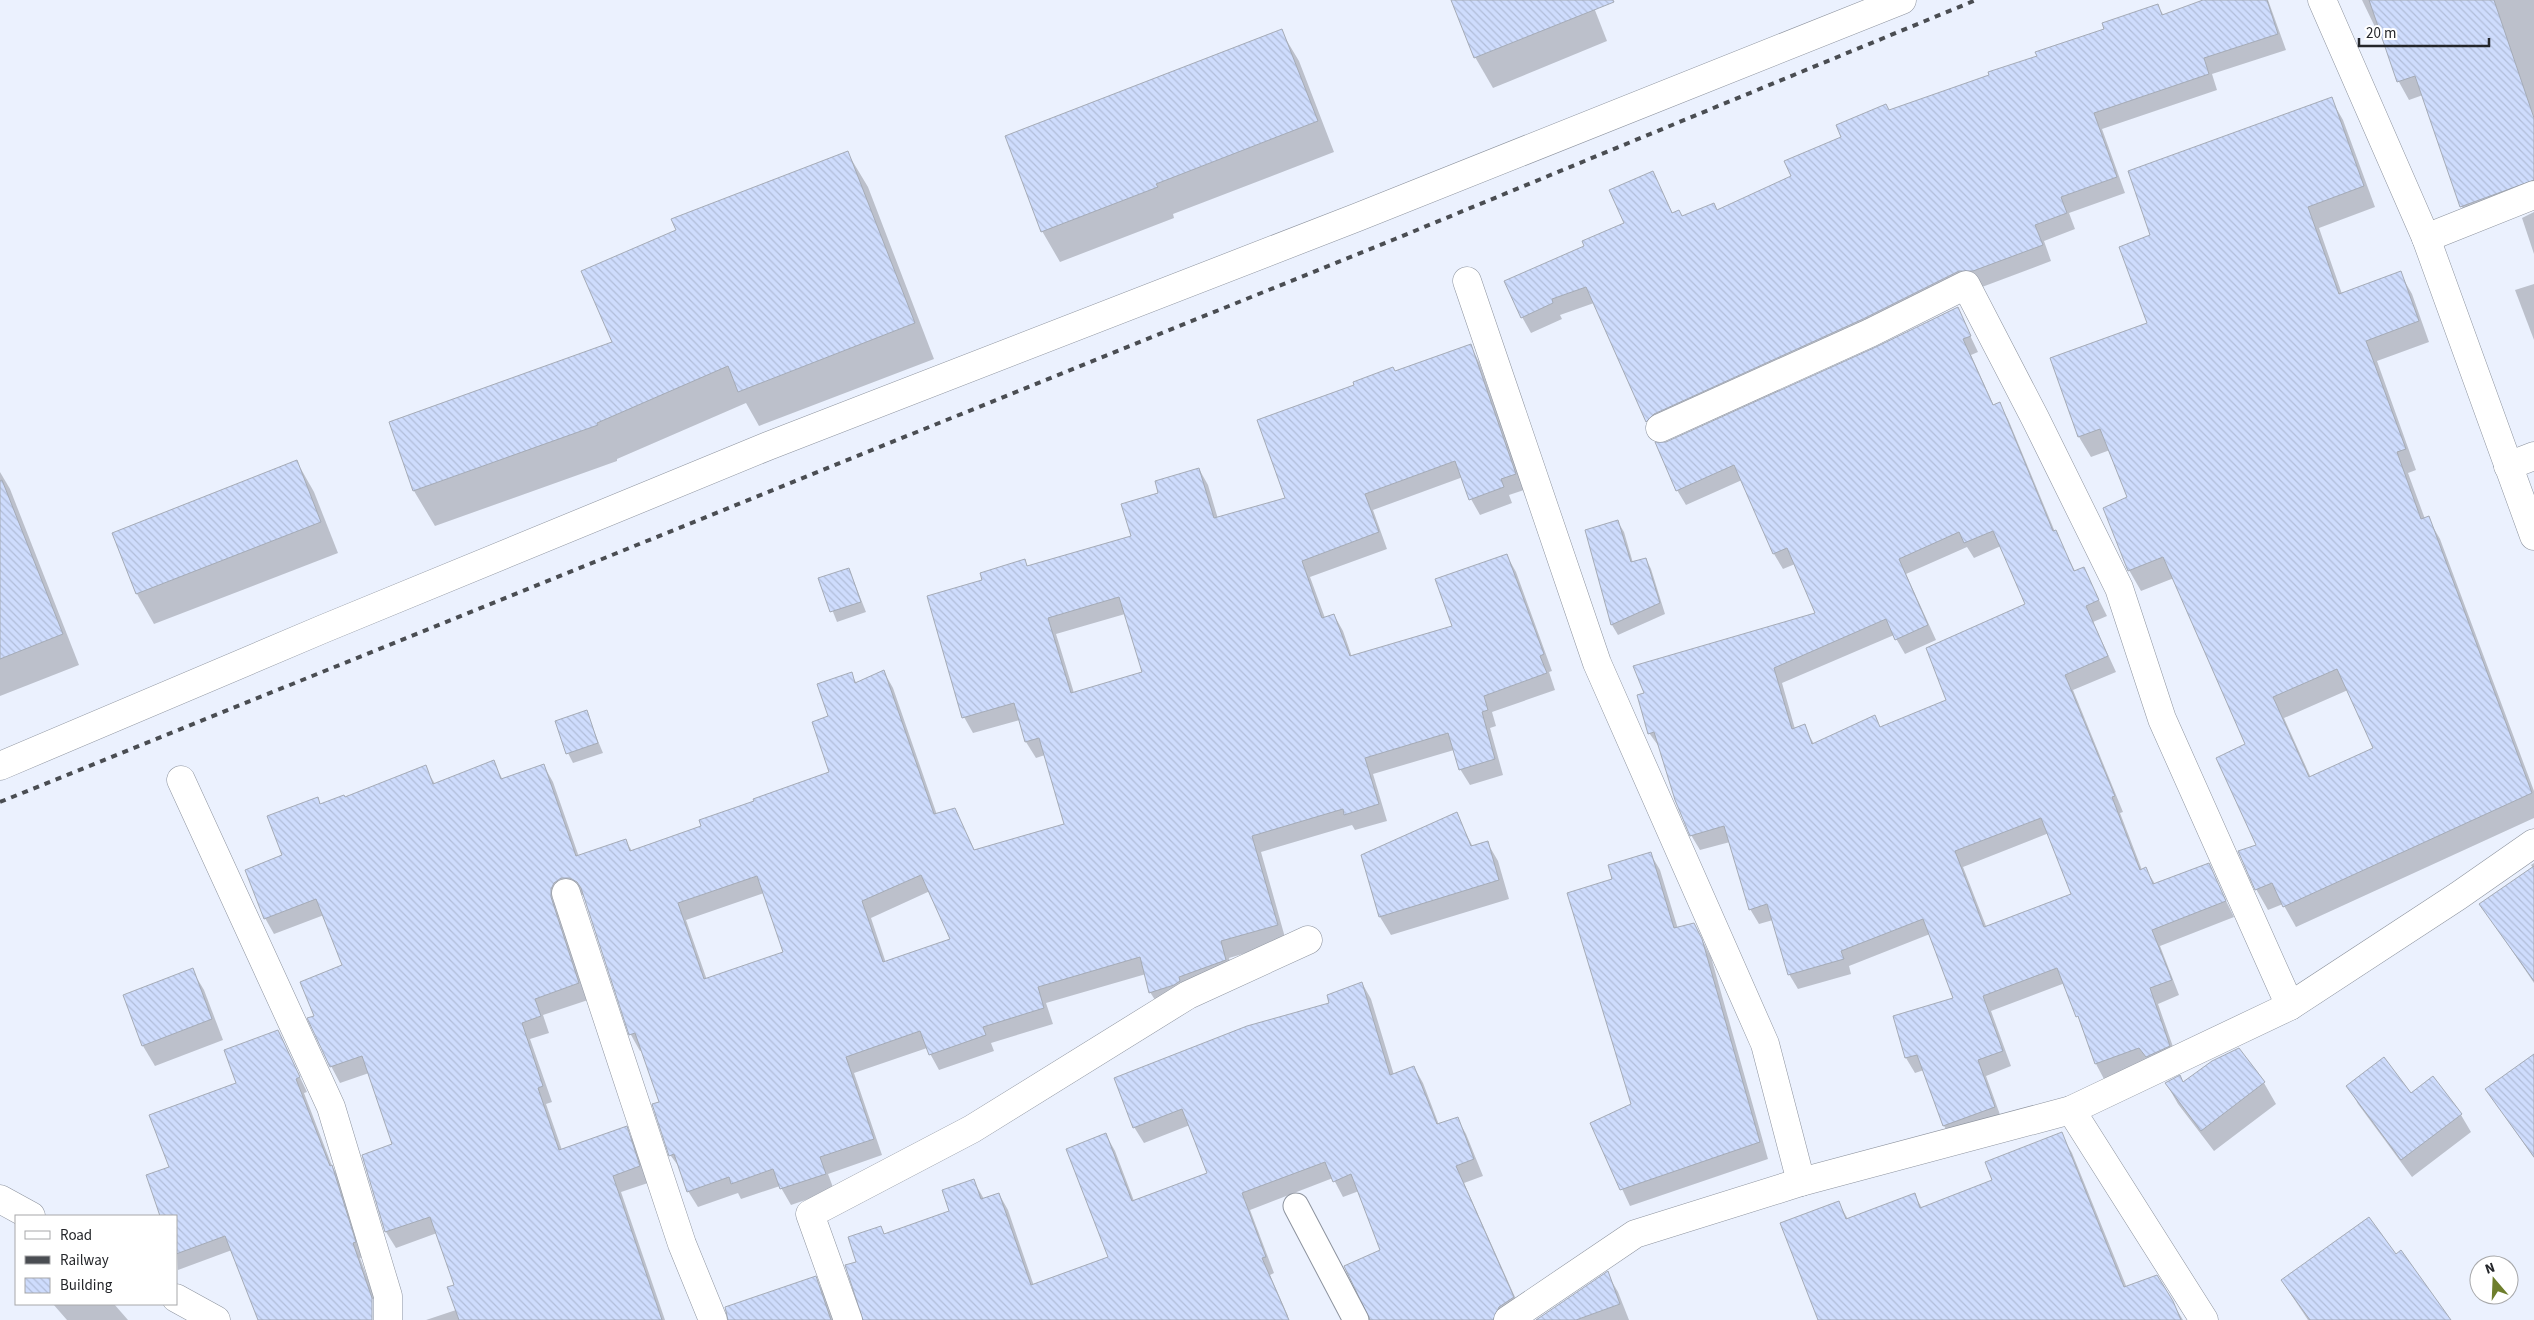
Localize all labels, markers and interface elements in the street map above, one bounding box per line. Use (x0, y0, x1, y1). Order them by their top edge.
scale bar (2359, 15, 2489, 47)
text: 20 m (2366, 23, 2396, 44)
legend (15, 1215, 178, 1305)
text: Road (60, 1225, 92, 1246)
text: Railway (60, 1250, 109, 1271)
north arrow (2469, 1255, 2519, 1305)
text: N (2482, 1258, 2498, 1280)
text: Building (60, 1275, 113, 1296)

